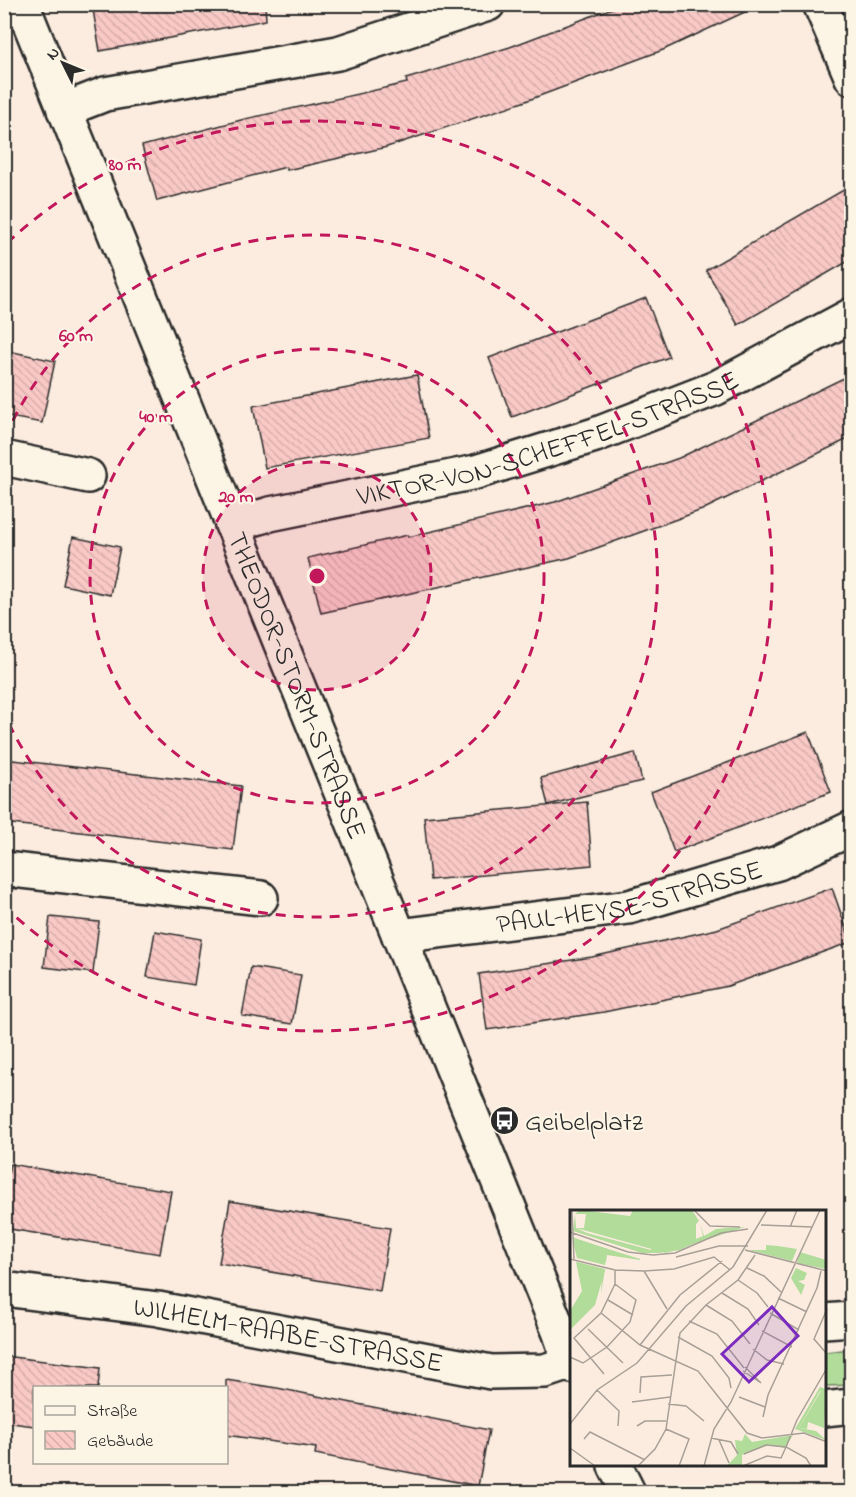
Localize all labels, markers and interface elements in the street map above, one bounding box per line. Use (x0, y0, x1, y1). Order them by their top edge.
north arrow (33, 33, 93, 93)
text: N (41, 42, 66, 66)
text: 80 m (108, 153, 142, 179)
text: 60 m (59, 324, 93, 350)
street label: VIKTOR-VON-SCHEFFEL-STRASSE (353, 362, 747, 518)
text: 40 m (139, 405, 173, 431)
text: 20 m (217, 485, 254, 511)
street label: THEODOR-STORM-STRASSE (216, 527, 375, 846)
centre of rings (307, 566, 327, 586)
street label: PAUL-HEYSE-STRASSE (494, 852, 768, 946)
place label: Geibelplatz (525, 1104, 644, 1143)
bus stop icon: Geibelplatz (488, 1105, 520, 1137)
inset map (570, 1210, 826, 1467)
street label: WILHELM-RAABE-STRASSE (131, 1289, 446, 1384)
legend (33, 1386, 228, 1464)
text: Straße (87, 1399, 138, 1425)
text: Gebäude (87, 1429, 154, 1455)

